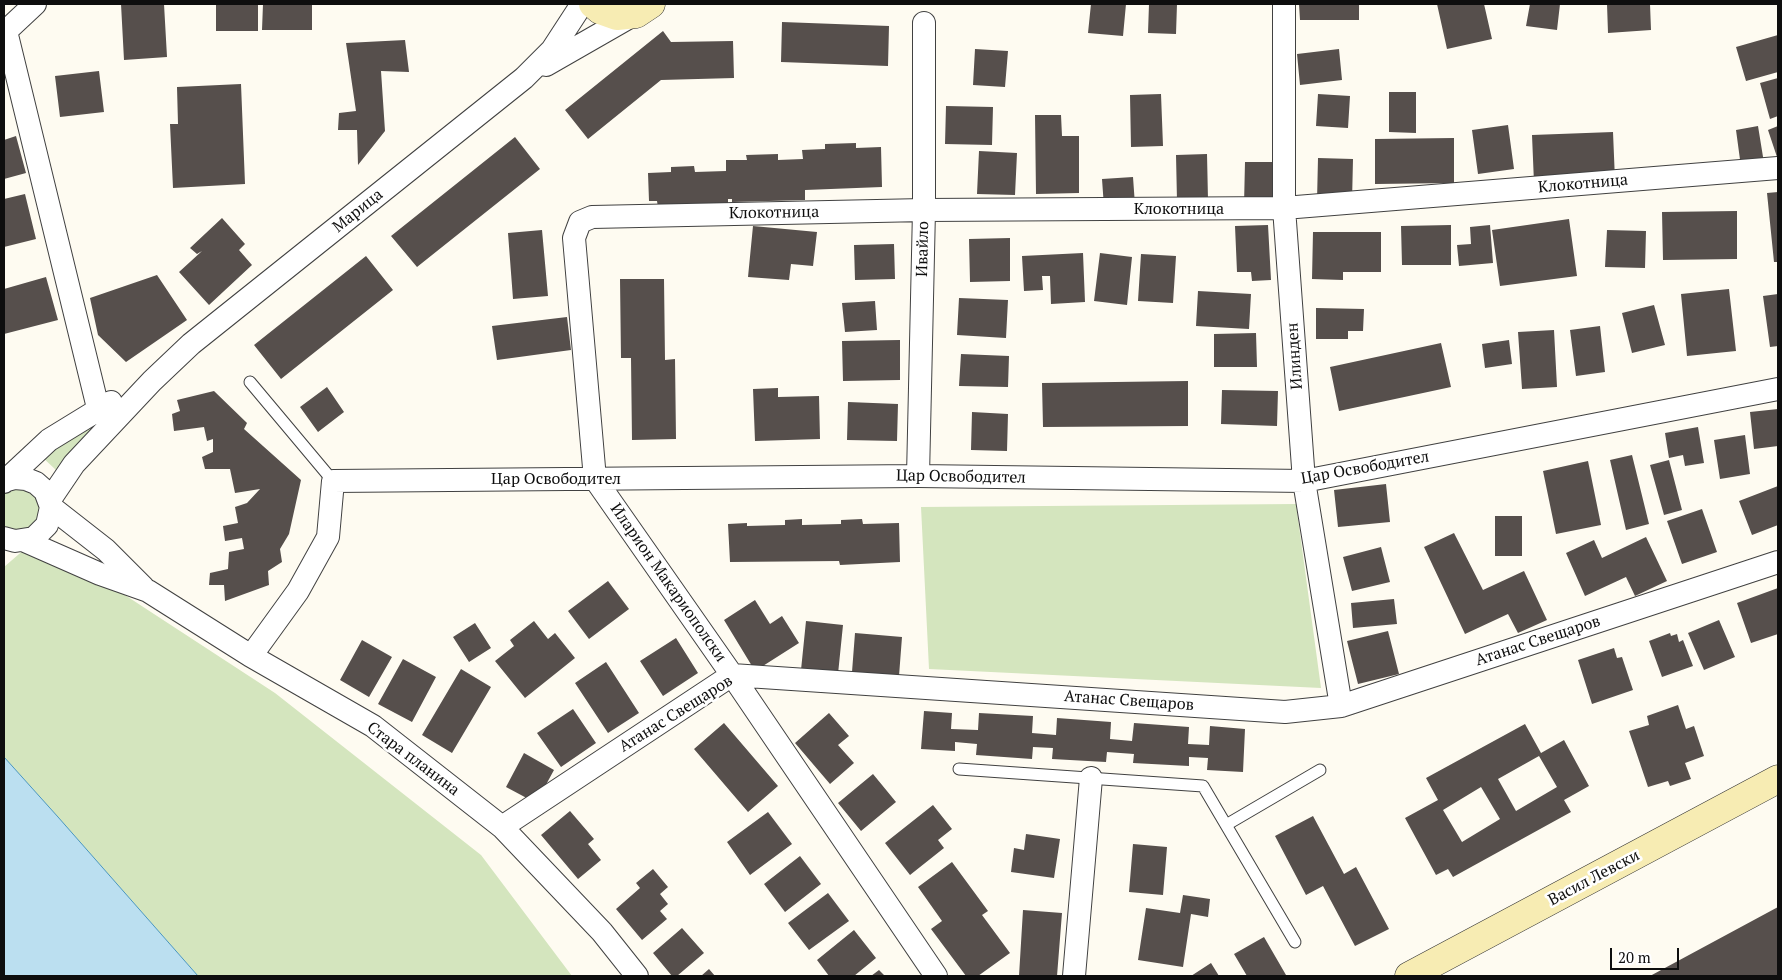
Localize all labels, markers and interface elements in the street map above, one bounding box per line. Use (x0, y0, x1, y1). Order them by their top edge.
street label: Клокотница (1537, 170, 1629, 198)
street label: Марица (329, 185, 387, 237)
street label: Клокотница (1134, 199, 1224, 219)
street label: Клокотница (729, 203, 819, 223)
street label: Ивайло (913, 221, 933, 277)
street label: Илинден (1283, 322, 1307, 390)
street label: Цар Освободител (1299, 447, 1431, 489)
street label: Цар Освободител (896, 466, 1026, 488)
street label: Цар Освободител (491, 469, 621, 489)
street label: Иларион Макариополски (606, 500, 730, 666)
street label: Атанас Свещаров (1473, 612, 1603, 670)
street label: Атанас Свещаров (616, 671, 736, 757)
street label: Атанас Свещаров (1063, 687, 1195, 715)
street label: Стара планина (363, 718, 463, 800)
street label: Васил Левски (1545, 846, 1643, 910)
scale bar (1612, 938, 1681, 970)
text: 20 m (1618, 947, 1651, 967)

